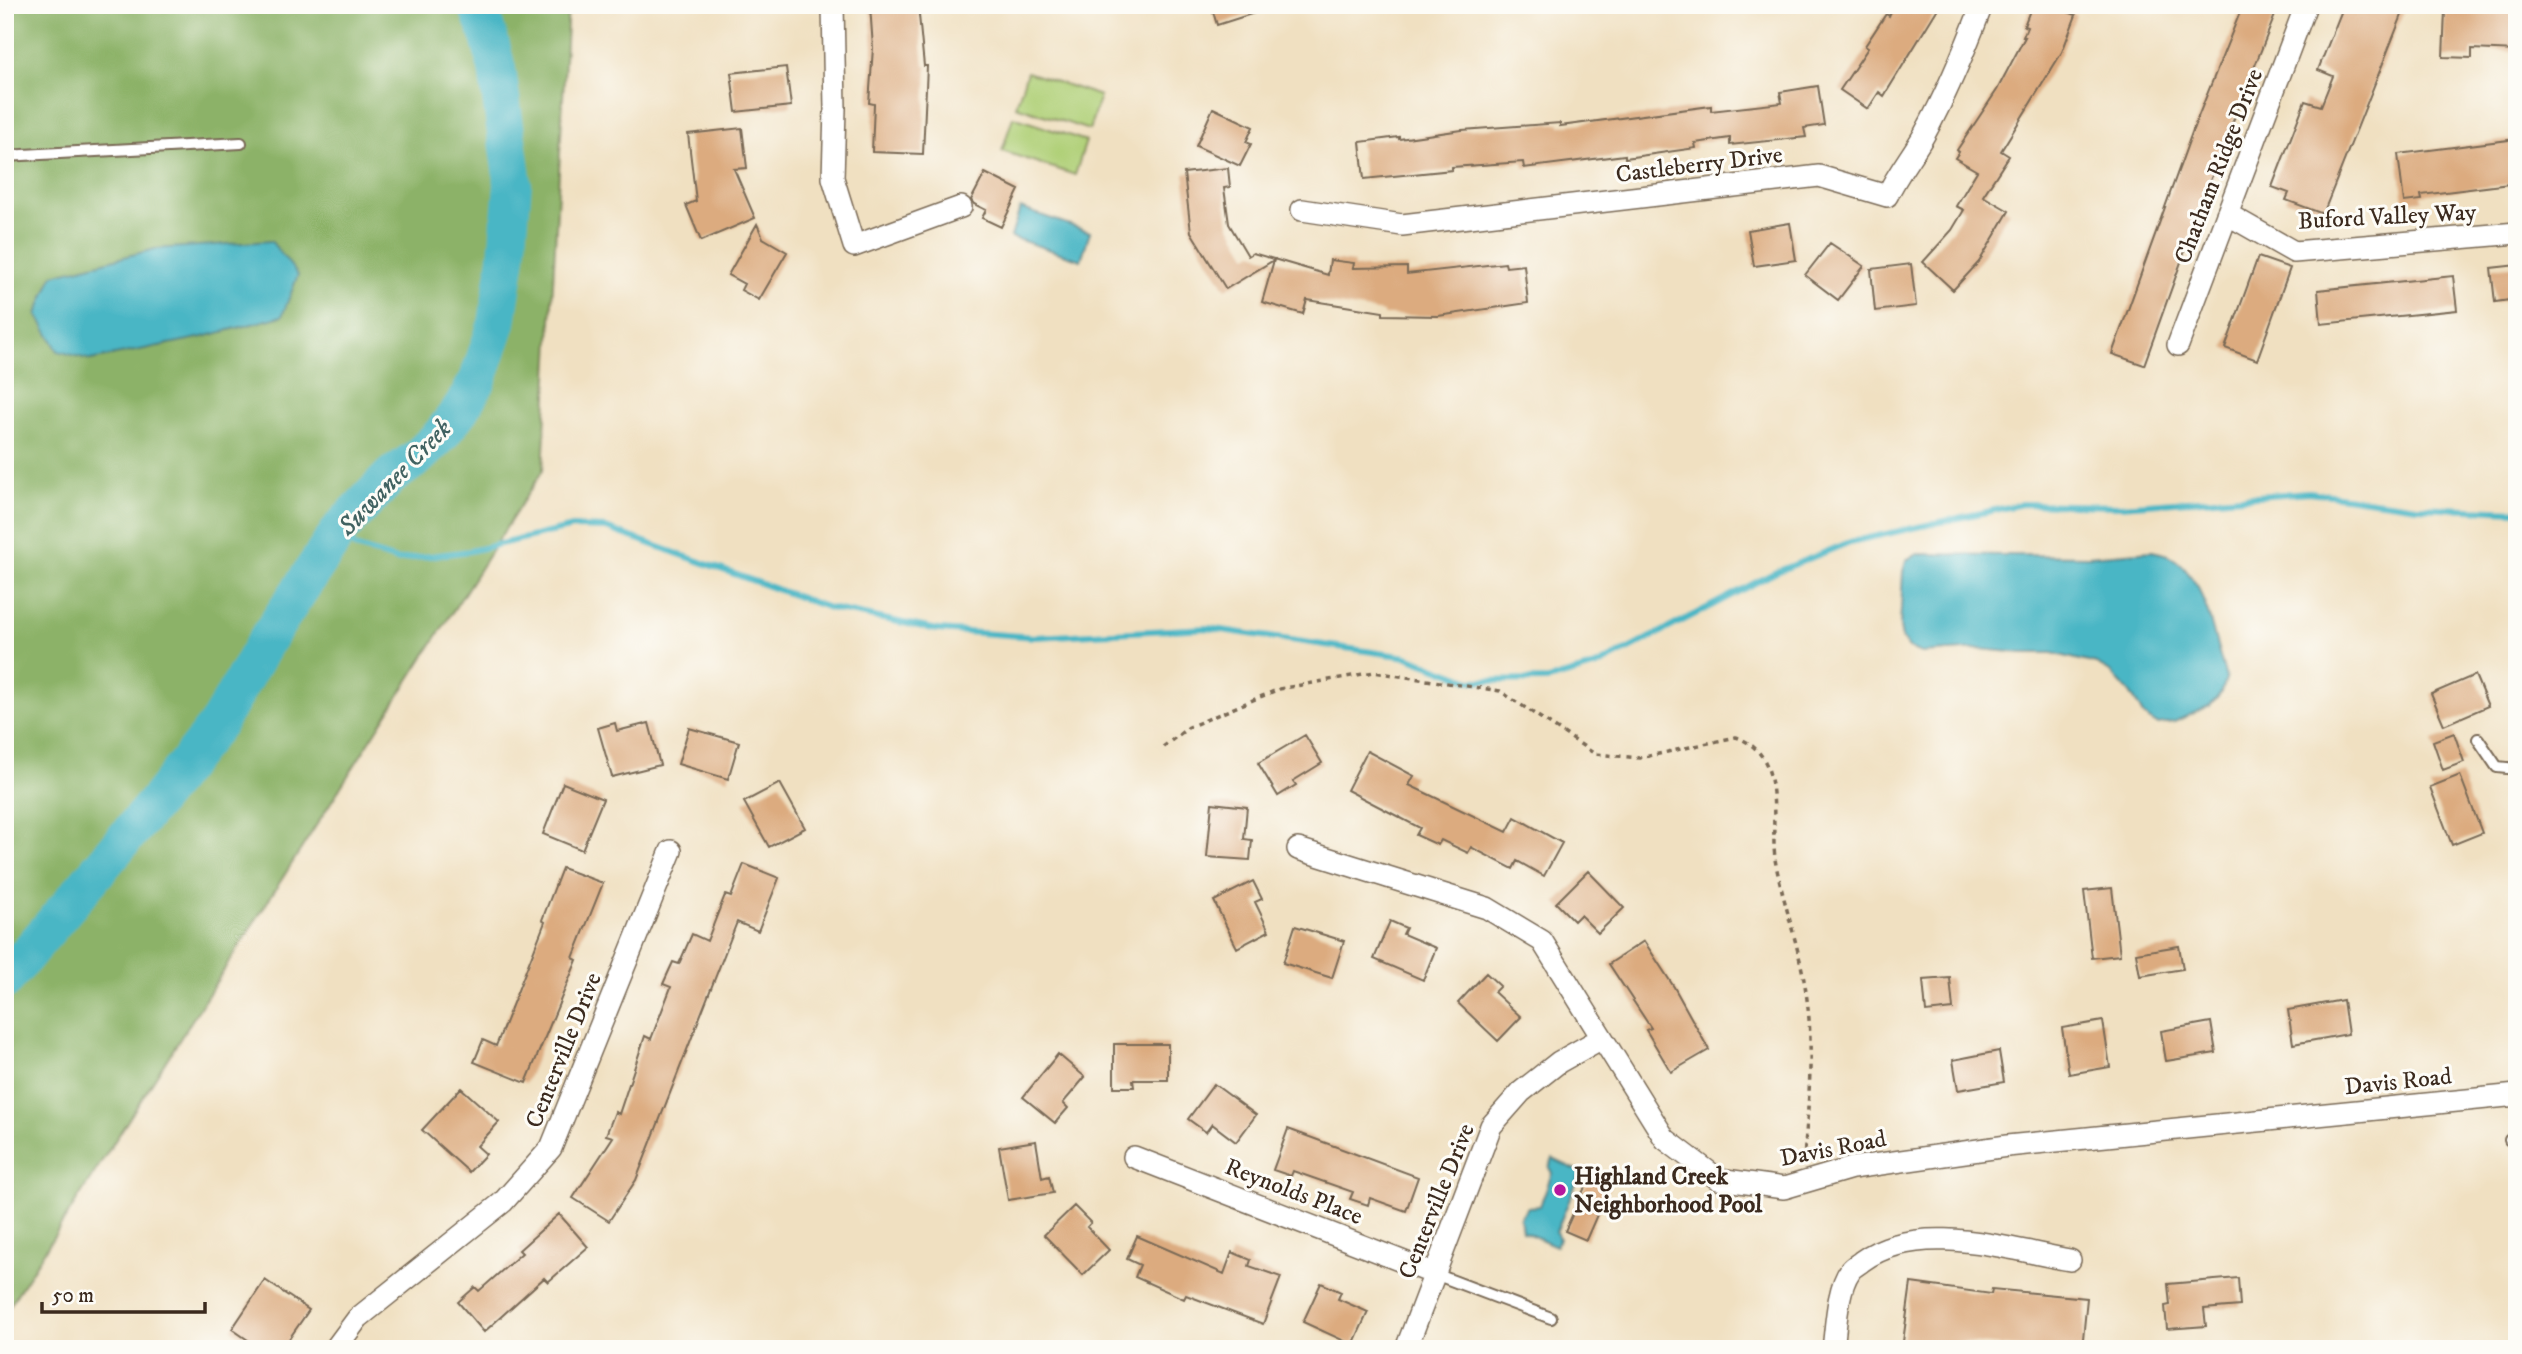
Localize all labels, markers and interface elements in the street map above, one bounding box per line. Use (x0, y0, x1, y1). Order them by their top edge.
street label: Chatham Ridge Drive (2168, 64, 2270, 268)
street label: Castleberry Drive (1614, 140, 1784, 190)
street label: Buford Valley Way (2297, 197, 2478, 237)
water label: Suwanee Creek (331, 413, 459, 544)
street label: Centerville Drive (519, 968, 609, 1132)
street label: Davis Road (2343, 1061, 2453, 1103)
street label: Centerville Drive (1392, 1119, 1482, 1283)
street label: Davis Road (1778, 1124, 1889, 1174)
street label: Reynolds Place (1221, 1152, 1367, 1232)
place label: Highland Creek Neighborhood Pool (1574, 1162, 1763, 1220)
marker: Highland Creek Neighborhood Pool (1552, 1182, 1568, 1198)
scale bar (42, 1270, 205, 1314)
text: 50 m (52, 1283, 94, 1309)

